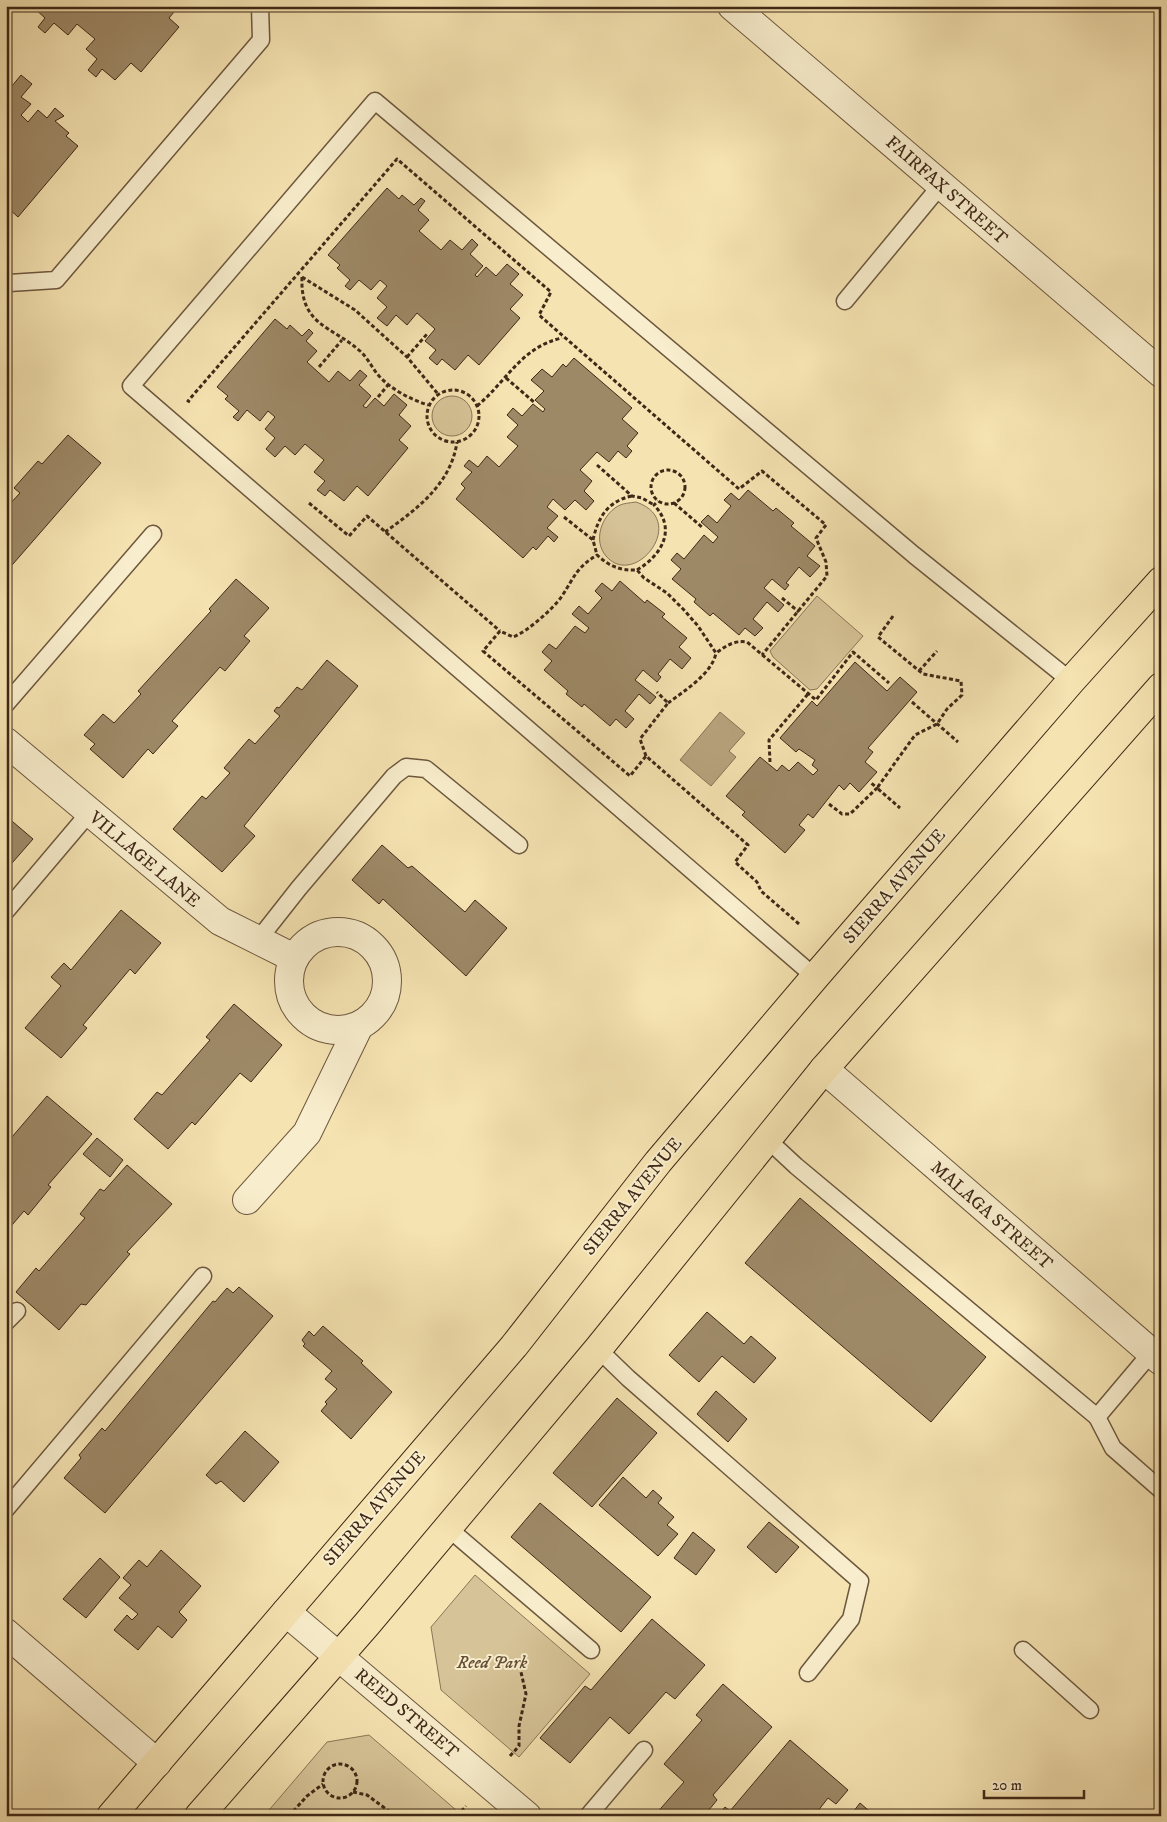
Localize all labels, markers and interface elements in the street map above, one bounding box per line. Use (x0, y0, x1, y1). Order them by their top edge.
street label: FAIRFAX STREET (881, 132, 1012, 250)
street label: VILLAGE LANE (84, 806, 204, 913)
street label: SIERRA AVENUE (839, 824, 951, 949)
street label: SIERRA AVENUE (578, 1133, 687, 1260)
street label: MALAGA STREET (926, 1157, 1057, 1275)
street label: SIERRA AVENUE (319, 1446, 431, 1571)
park label: Reed Park (456, 1652, 528, 1674)
street label: REED STREET (350, 1664, 463, 1764)
scale bar (984, 1767, 1084, 1799)
text: 20 m (992, 1776, 1022, 1795)

